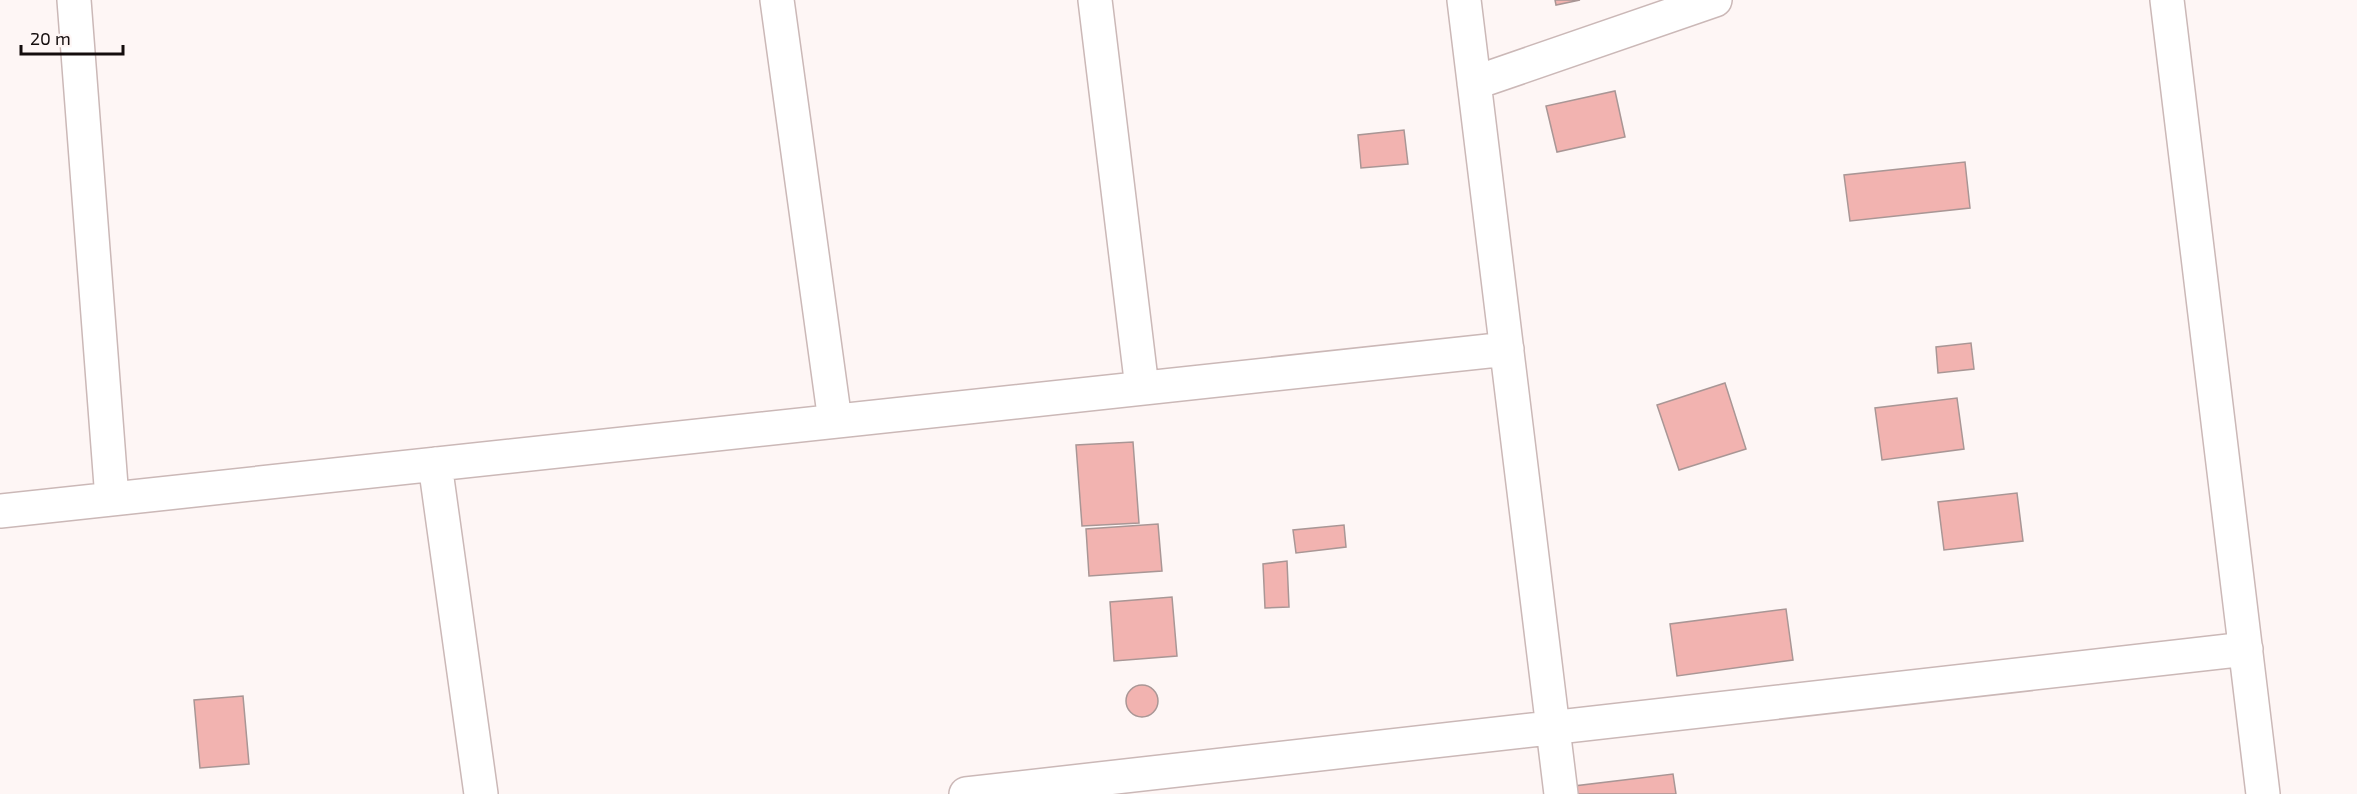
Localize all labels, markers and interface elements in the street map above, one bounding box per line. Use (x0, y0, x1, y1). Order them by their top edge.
scale bar (21, 18, 123, 56)
text: 20 m (30, 27, 71, 49)

